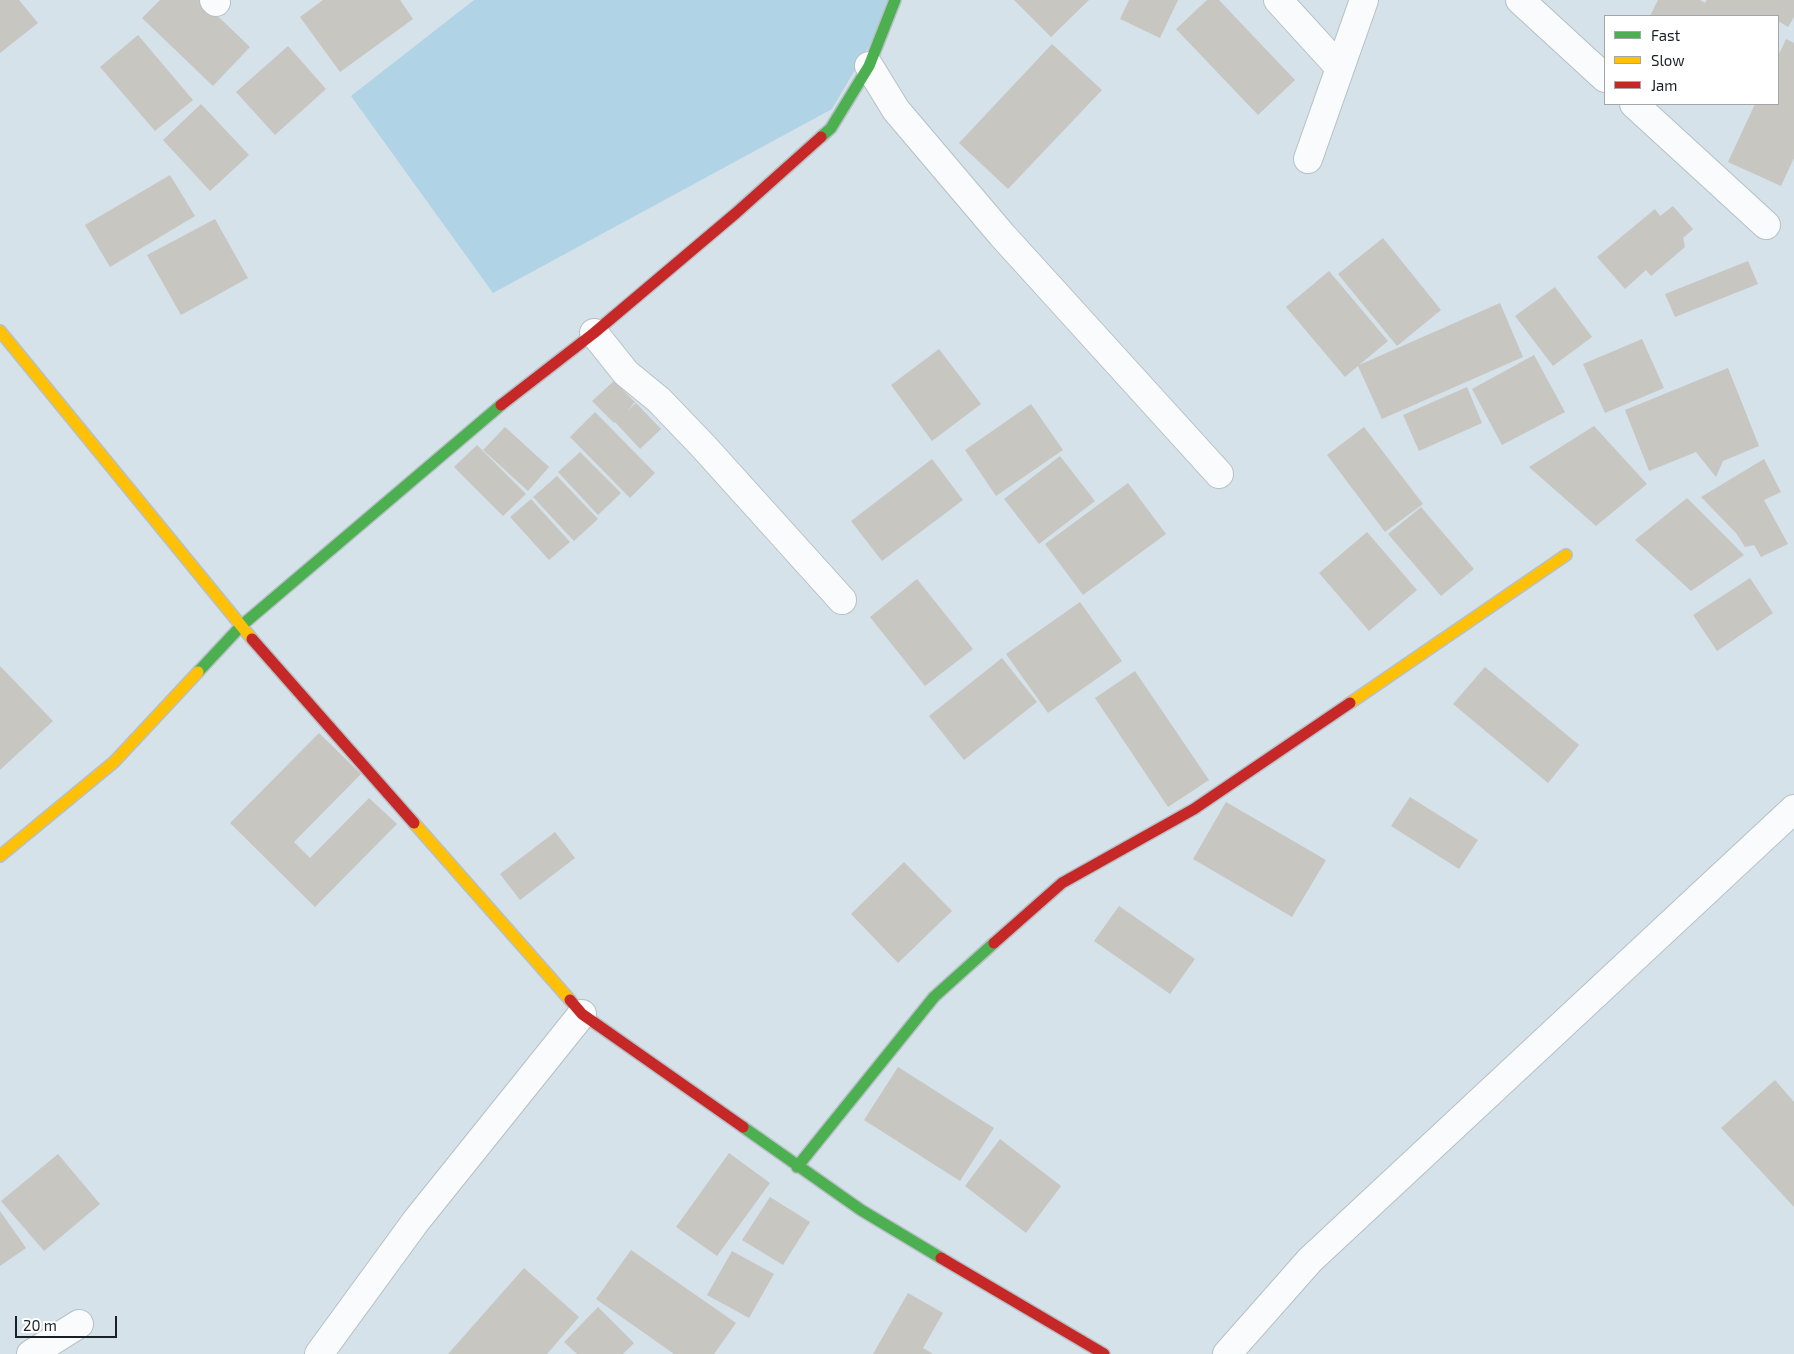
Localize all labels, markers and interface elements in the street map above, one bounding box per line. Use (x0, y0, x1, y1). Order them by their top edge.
legend (1604, 15, 1779, 105)
text: Fast (1651, 26, 1680, 44)
text: Slow (1651, 51, 1685, 69)
text: Jam (1651, 76, 1677, 94)
scale bar (18, 1306, 120, 1338)
text: 20 m (23, 1316, 57, 1334)

